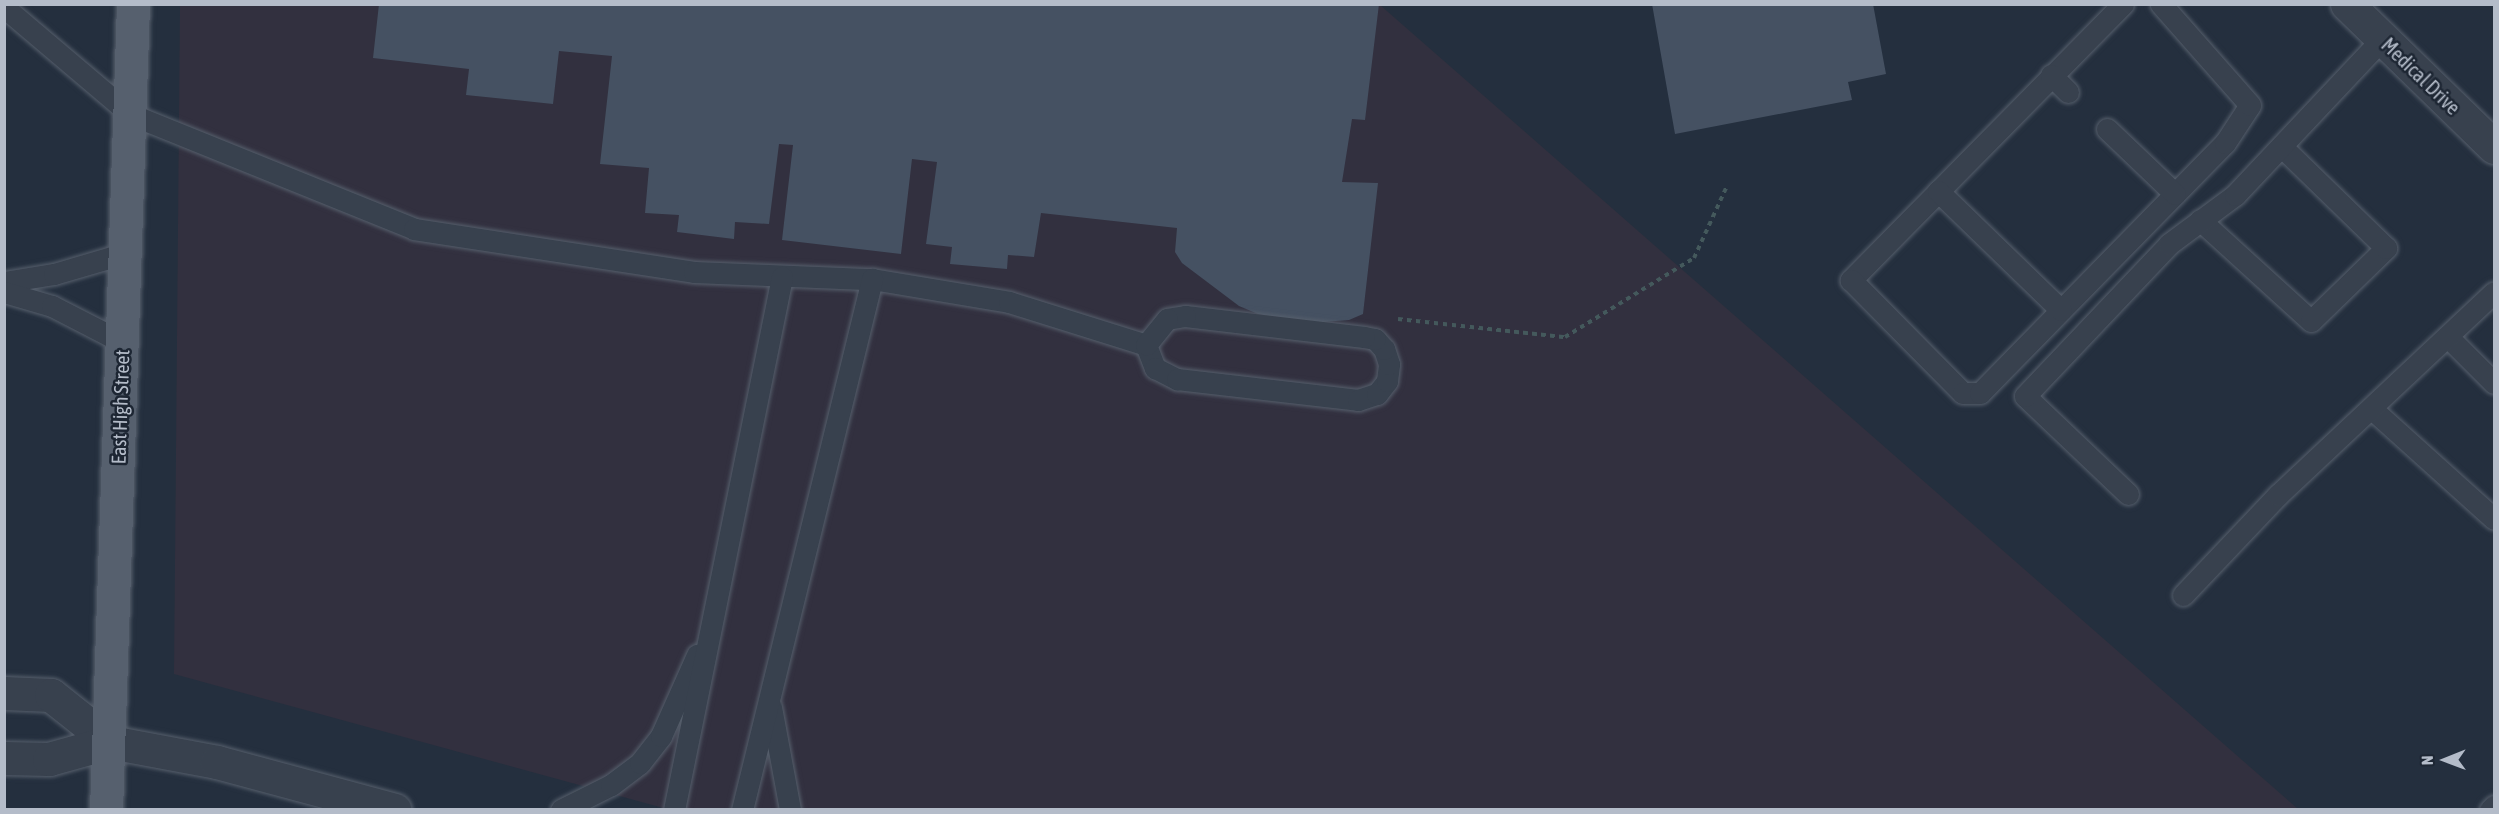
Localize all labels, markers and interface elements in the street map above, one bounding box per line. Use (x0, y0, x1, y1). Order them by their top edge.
street label: Medical Drive (2377, 33, 2465, 119)
street label: East High Street (106, 349, 134, 465)
north arrow (2415, 730, 2475, 790)
text: N (2418, 755, 2436, 765)

